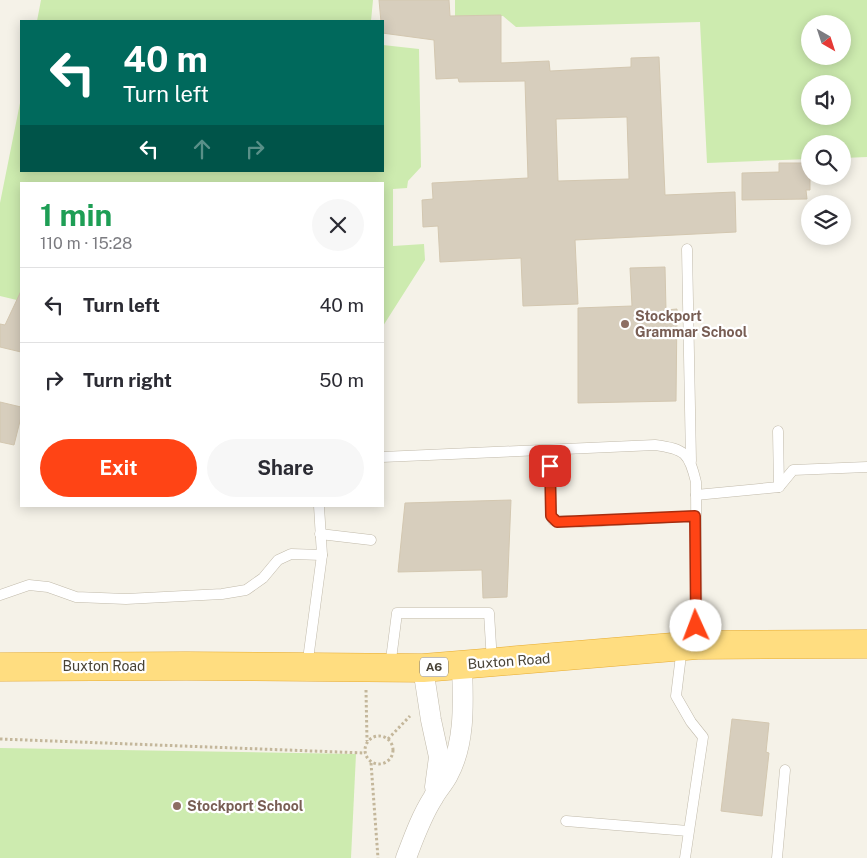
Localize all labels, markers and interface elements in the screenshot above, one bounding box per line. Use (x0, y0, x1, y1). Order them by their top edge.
north arrow (801, 15, 851, 65)
map controls (801, 15, 851, 245)
text: 40 m (123, 39, 208, 80)
icon: left (40, 40, 105, 105)
button: sound (801, 75, 851, 125)
text: Turn left (123, 81, 209, 107)
icon: left (135, 135, 163, 163)
icon: ahead (188, 135, 216, 163)
icon: right (241, 135, 269, 163)
button: search (801, 135, 851, 185)
button: layers (801, 195, 851, 245)
text: 1 min (40, 197, 112, 233)
button: close (312, 199, 364, 251)
text: 110 m · 15:28 (40, 234, 132, 253)
icon: left (40, 291, 68, 319)
text: Turn left (83, 294, 160, 316)
text: 40 m (319, 294, 364, 316)
place label: Stockport Grammar School (635, 308, 748, 340)
marker: Stockport Grammar School (619, 318, 631, 330)
icon: right (40, 366, 68, 394)
text: Turn right (83, 369, 172, 391)
text: 50 m (319, 369, 364, 391)
button: Exit (40, 439, 197, 497)
button: Share (207, 439, 364, 497)
pin (529, 445, 571, 487)
icon: arrive (536, 452, 564, 480)
position arrow (669, 599, 721, 651)
street label: Buxton Road (467, 650, 551, 672)
street label: Buxton Road (63, 658, 145, 674)
road number: A6 (420, 658, 448, 676)
place label: Stockport School (187, 798, 304, 814)
marker: Stockport School (171, 800, 183, 812)

